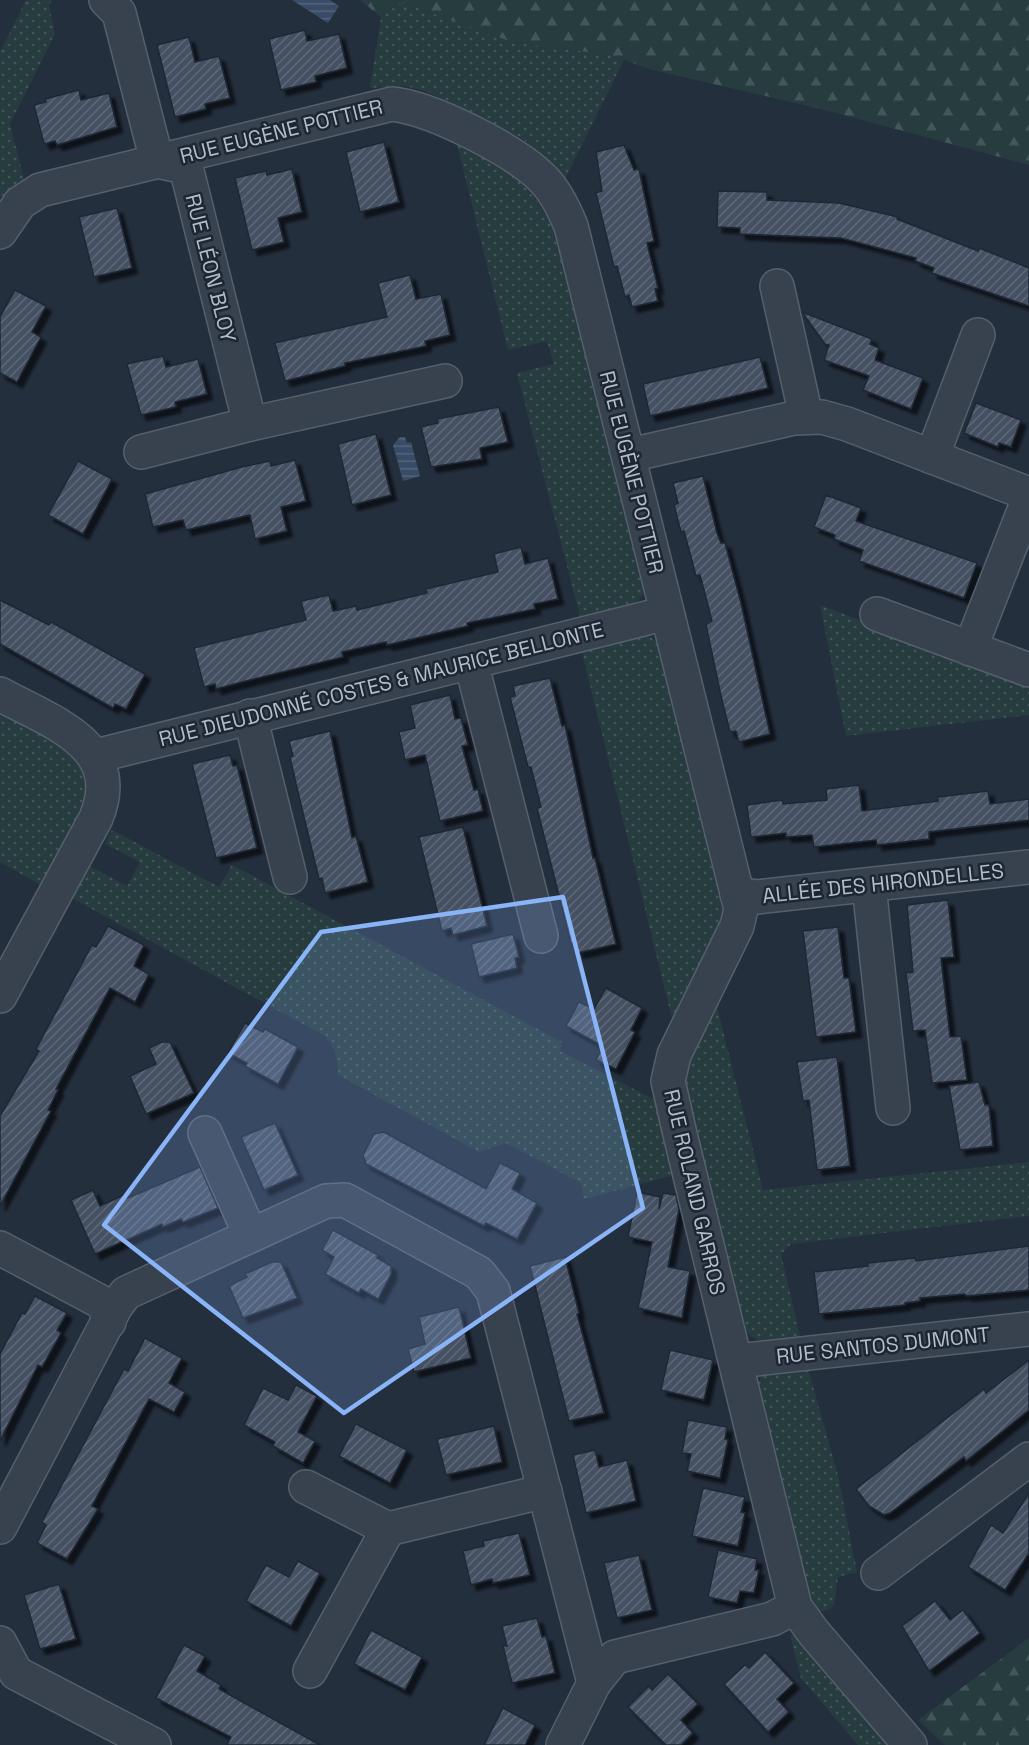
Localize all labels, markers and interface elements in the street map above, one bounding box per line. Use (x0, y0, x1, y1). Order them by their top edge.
street label: RUE EUGÈNE POTTIER (177, 93, 385, 169)
street label: RUE LÉON BLOY (179, 191, 243, 345)
street label: RUE EUGÈNE POTTIER (594, 368, 670, 576)
street label: RUE DIEUDONNÉ COSTES & MAURICE BELLONTE (156, 616, 606, 752)
street label: ALLÉE DES HIRONDELLES (761, 857, 1005, 909)
street label: RUE ROLAND GARROS (658, 1087, 732, 1297)
street label: RUE SANTOS DUMONT (775, 1320, 991, 1370)

